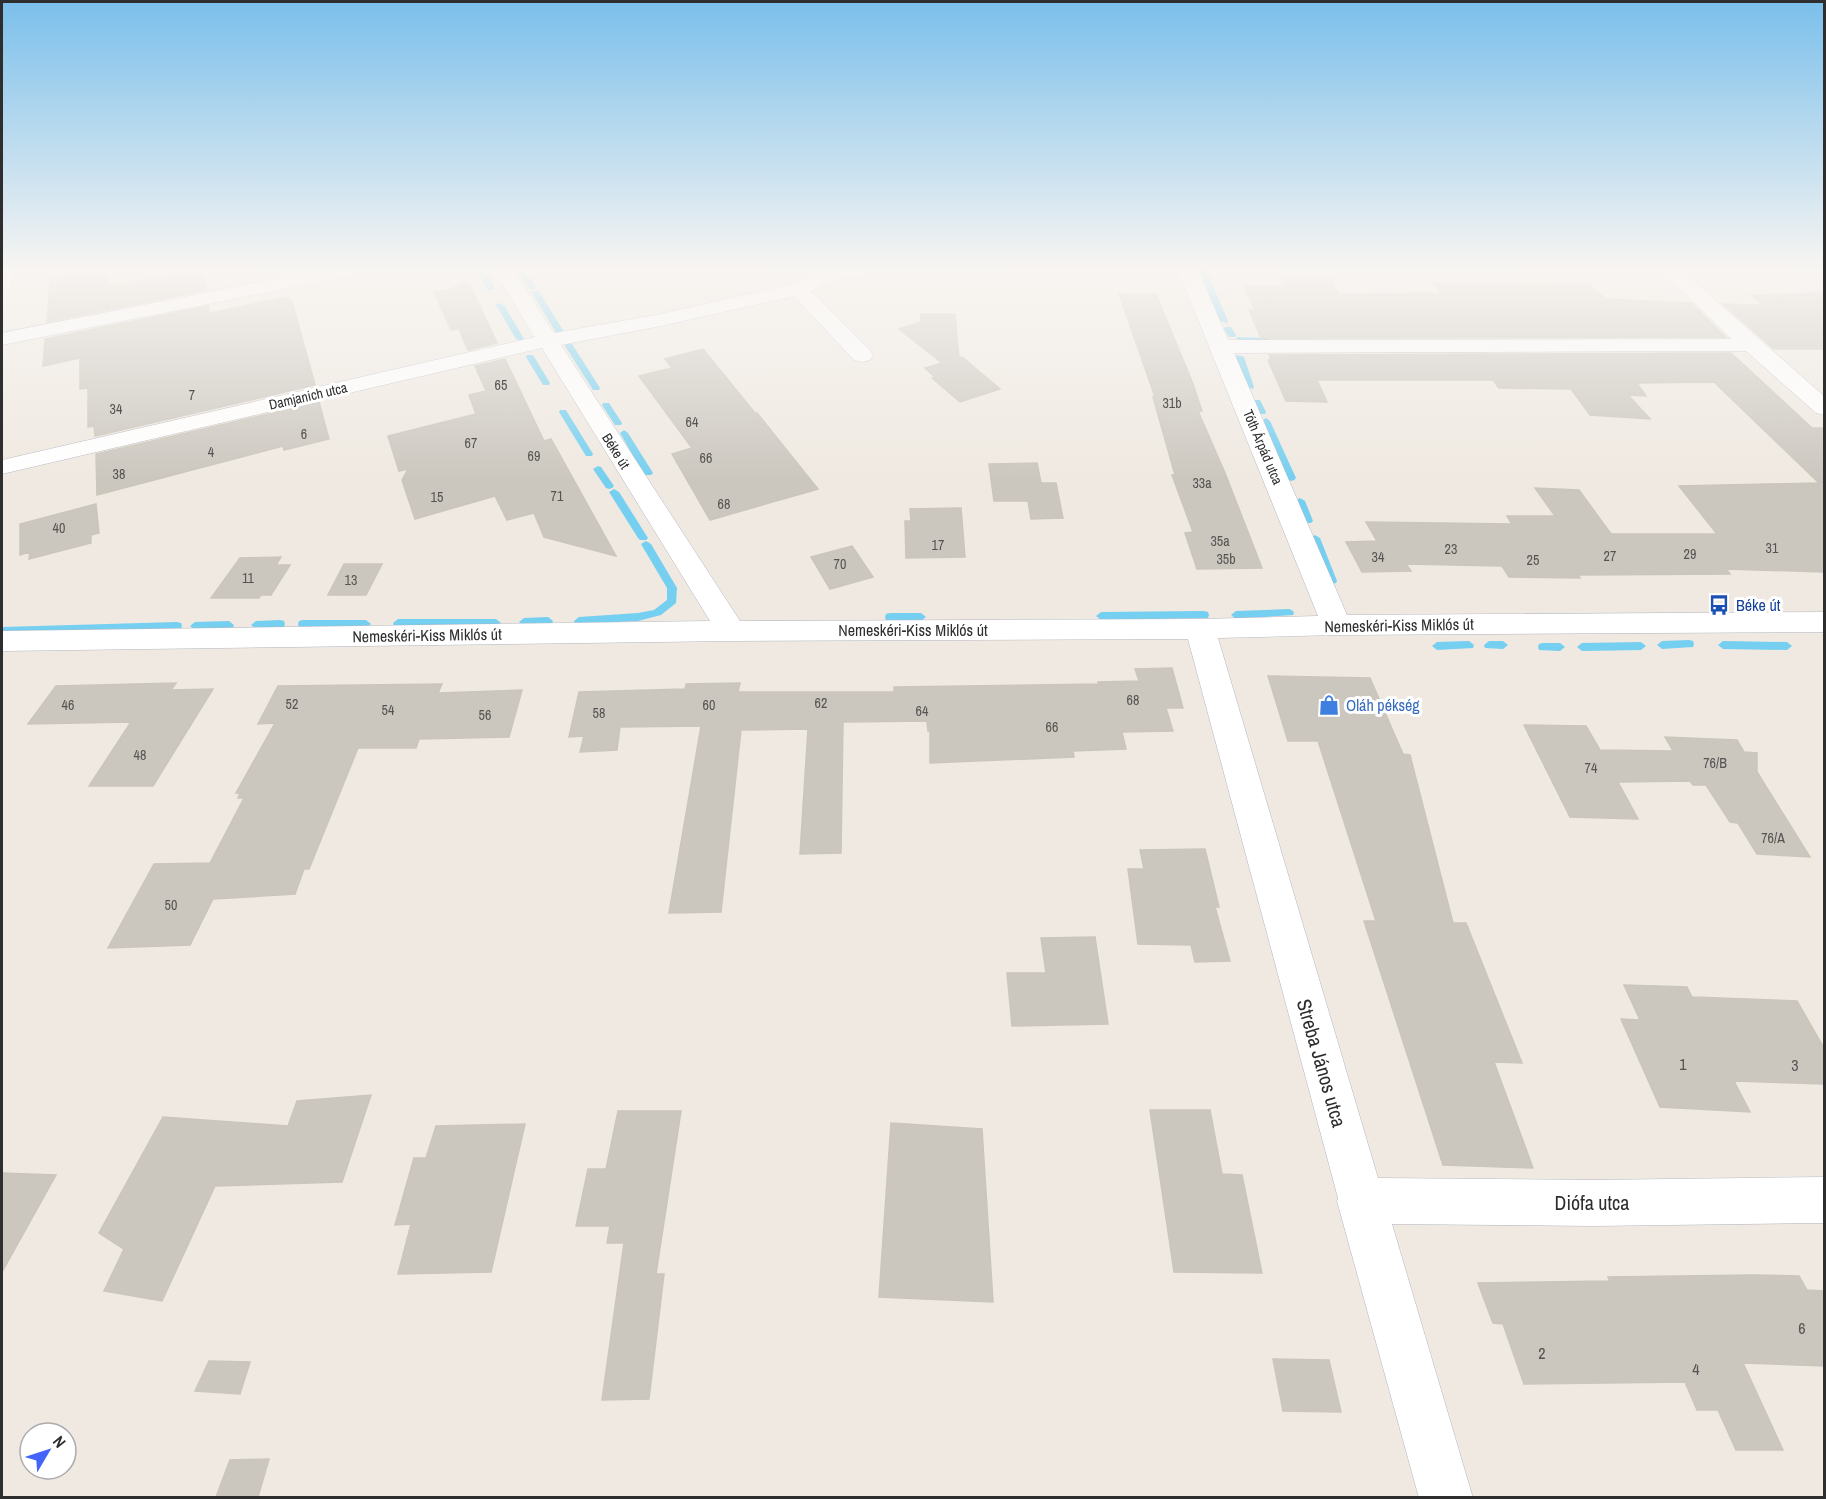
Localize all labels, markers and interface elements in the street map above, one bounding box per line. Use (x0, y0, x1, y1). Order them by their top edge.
house number: 65 (495, 376, 507, 394)
street label: Damjanich utca (267, 378, 349, 414)
house number: 7 (189, 386, 195, 404)
house number: 31b (1162, 394, 1182, 412)
house number: 34 (110, 400, 123, 418)
street label: Tóth Árpád utca (1239, 407, 1287, 488)
house number: 64 (686, 413, 699, 431)
house number: 6 (301, 425, 307, 443)
street label: Béke út (598, 430, 634, 472)
house number: 67 (465, 434, 477, 452)
house number: 4 (208, 443, 215, 461)
house number: 69 (528, 447, 540, 465)
house number: 66 (700, 449, 712, 467)
house number: 38 (113, 465, 125, 483)
house number: 33a (1192, 474, 1212, 492)
house number: 71 (551, 487, 564, 505)
house number: 15 (431, 488, 443, 506)
house number: 68 (718, 495, 730, 513)
house number: 40 (53, 519, 65, 537)
house number: 35a (1210, 532, 1230, 550)
house number: 17 (932, 536, 944, 554)
house number: 31 (1766, 539, 1779, 557)
house number: 23 (1445, 540, 1457, 558)
house number: 29 (1684, 545, 1696, 563)
house number: 27 (1604, 547, 1616, 565)
house number: 34 (1372, 548, 1385, 566)
house number: 35b (1216, 550, 1236, 568)
house number: 25 (1527, 551, 1539, 569)
house number: 70 (834, 555, 846, 573)
house number: 11 (242, 569, 255, 587)
house number: 13 (345, 571, 357, 589)
bus stop icon: Béke út (1707, 593, 1731, 617)
place label: Béke út (1736, 594, 1781, 616)
street label: Nemeskéri-Kiss Miklós út (1324, 613, 1474, 637)
street label: Nemeskéri-Kiss Miklós út (838, 619, 988, 641)
street label: Nemeskéri-Kiss Miklós út (352, 623, 502, 647)
house number: 68 (1127, 691, 1139, 709)
shop icon: Oláh pékség (1317, 693, 1341, 717)
house number: 62 (815, 694, 827, 712)
place label: Oláh pékség (1346, 694, 1420, 716)
house number: 52 (286, 695, 298, 713)
house number: 46 (62, 696, 74, 714)
house number: 60 (703, 696, 715, 714)
house number: 54 (382, 701, 395, 719)
house number: 64 (916, 702, 929, 720)
house number: 58 (593, 704, 605, 722)
house number: 56 (479, 706, 491, 724)
house number: 66 (1046, 718, 1058, 736)
house number: 48 (134, 746, 146, 764)
house number: 76/B (1703, 754, 1727, 772)
house number: 74 (1585, 759, 1598, 777)
house number: 76/A (1761, 829, 1785, 847)
house number: 50 (165, 896, 177, 914)
street label: Streba János utca (1291, 996, 1353, 1130)
house number: 1 (1679, 1053, 1687, 1075)
house number: 3 (1791, 1054, 1799, 1076)
street label: Diófa utca (1555, 1189, 1629, 1216)
house number: 6 (1798, 1317, 1806, 1339)
house number: 2 (1538, 1342, 1546, 1364)
house number: 4 (1692, 1358, 1700, 1380)
north arrow (18, 1421, 78, 1481)
text: N (48, 1431, 71, 1452)

